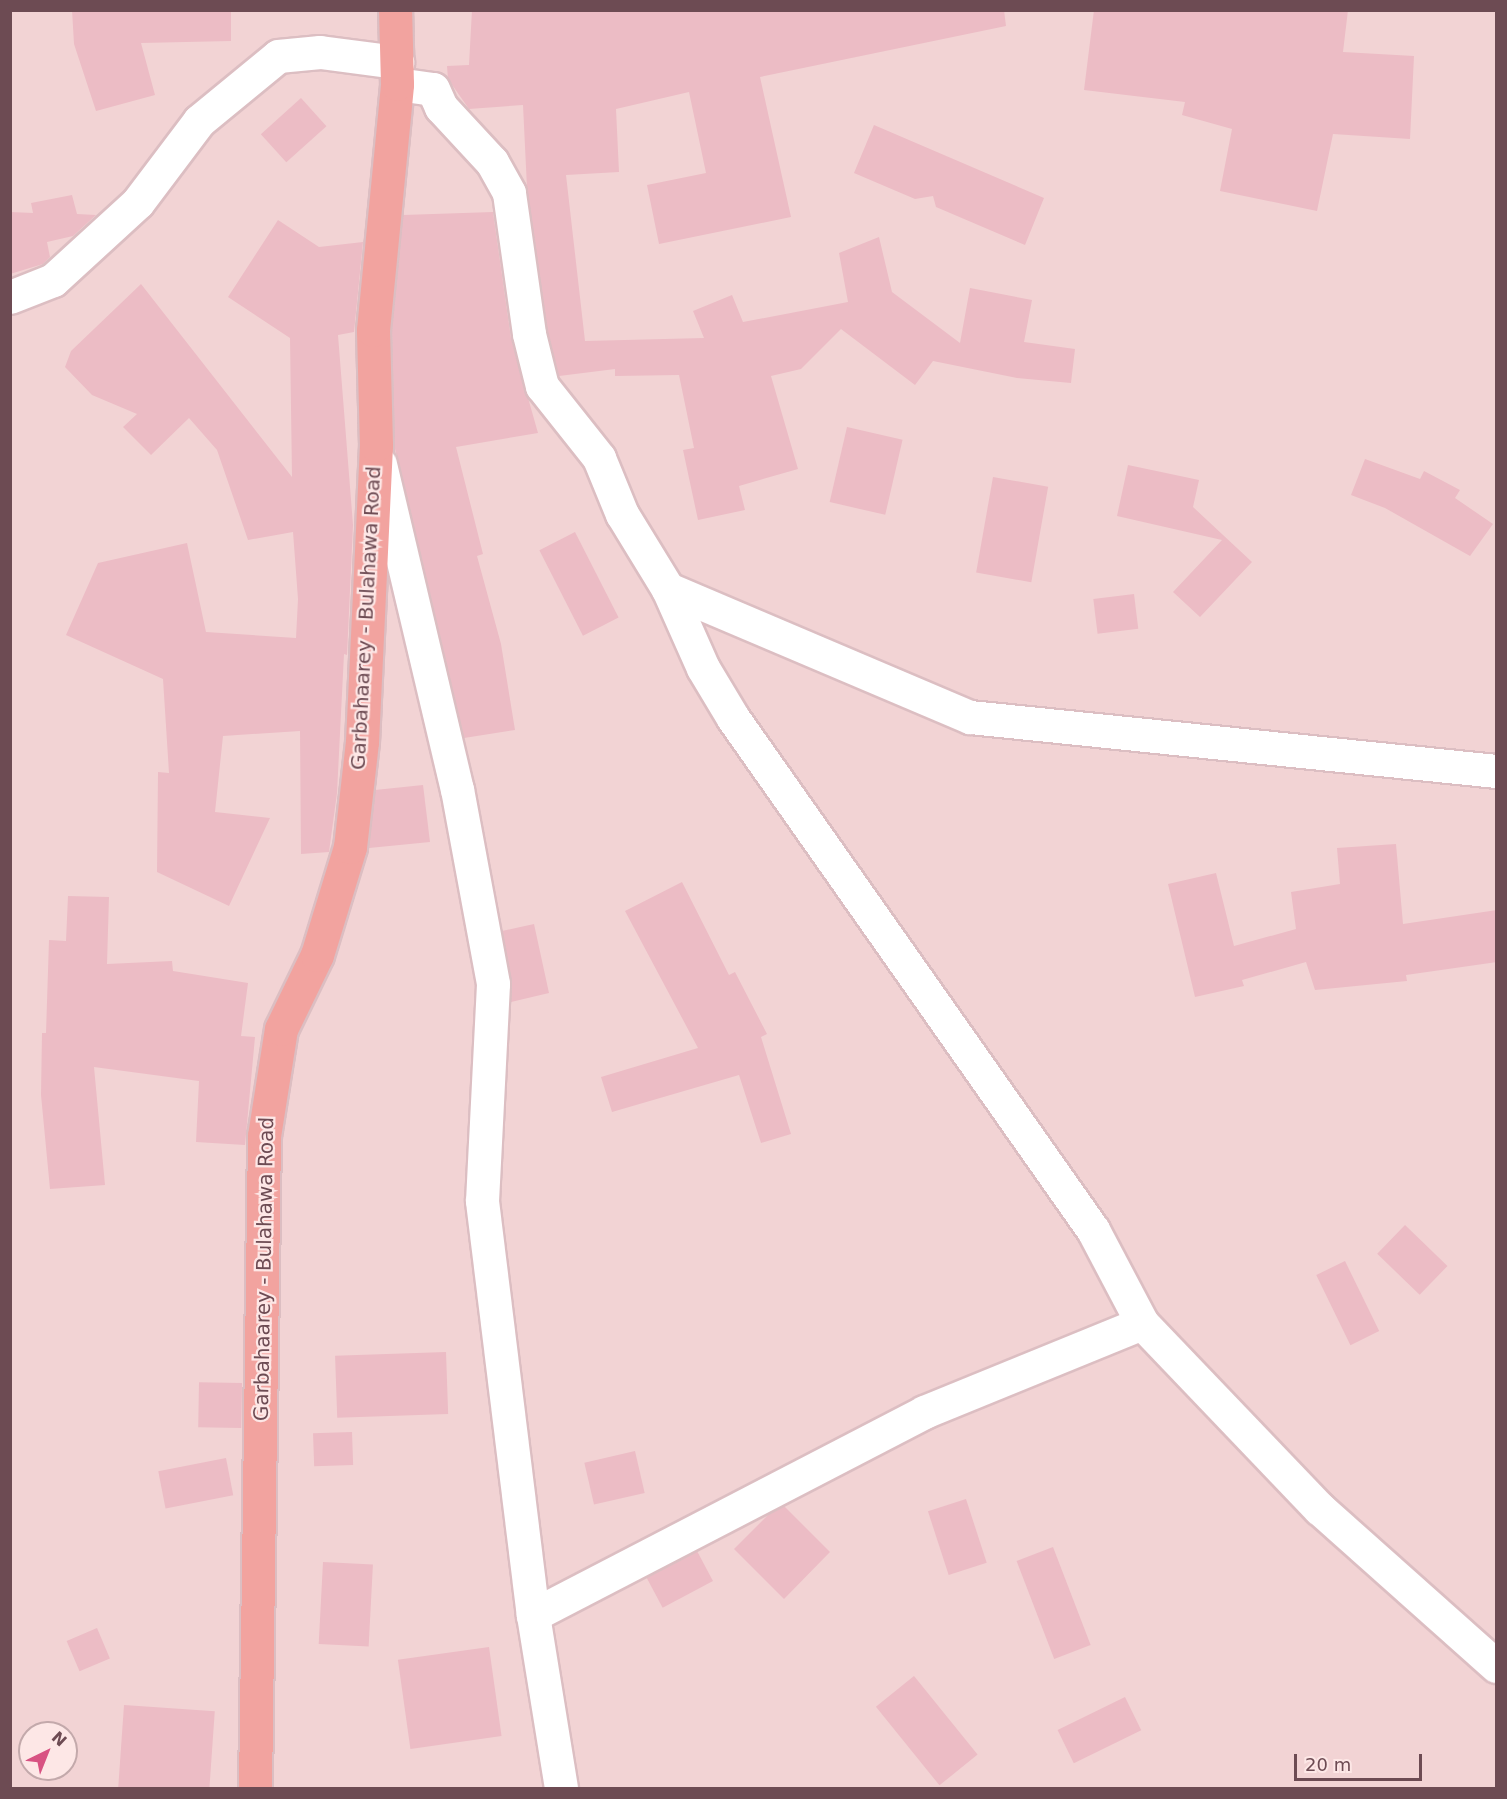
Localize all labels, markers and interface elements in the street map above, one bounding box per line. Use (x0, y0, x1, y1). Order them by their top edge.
street label: Garbahaarey - Bulahawa Road (346, 465, 386, 771)
street label: Garbahaarey - Bulahawa Road (249, 1117, 279, 1421)
north arrow (18, 1721, 78, 1781)
text: N (48, 1727, 71, 1750)
scale bar (1297, 1742, 1424, 1780)
text: 20 m (1305, 1754, 1351, 1775)

